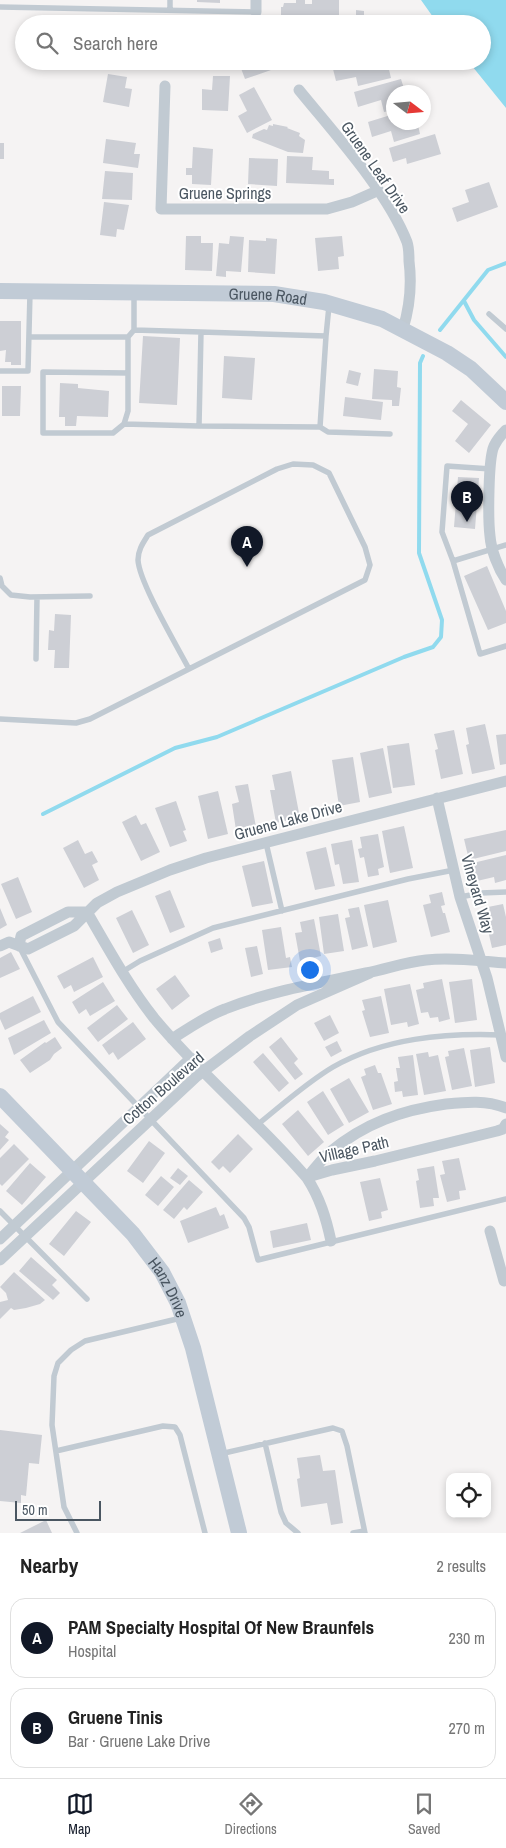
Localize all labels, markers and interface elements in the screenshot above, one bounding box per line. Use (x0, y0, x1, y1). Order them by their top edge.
search box (15, 15, 491, 70)
icon: search (33, 29, 61, 57)
text: Search here (73, 30, 158, 56)
north arrow (386, 85, 431, 130)
street label: Gruene Leaf Drive (336, 116, 416, 218)
street label: Gruene Springs (179, 182, 271, 204)
street label: Gruene Road (228, 283, 309, 310)
pin: B (451, 481, 483, 522)
pin: A (231, 526, 263, 567)
street label: Gruene Lake Drive (232, 795, 344, 845)
street label: Vineyard Way (456, 852, 500, 937)
your location (297, 957, 323, 983)
street label: Cotton Boulevard (118, 1046, 208, 1130)
street label: Village Path (317, 1130, 391, 1168)
street label: Hanz Drive (143, 1252, 193, 1320)
map controls (446, 1473, 491, 1518)
button: locate (446, 1473, 491, 1518)
scale bar (15, 1498, 101, 1521)
text: 50 m (22, 1501, 48, 1519)
text: Nearby (20, 1551, 78, 1580)
text: 2 results (436, 1555, 486, 1577)
text: PAM Specialty Hospital Of New Braunfels (68, 1614, 374, 1640)
text: A (32, 1627, 42, 1649)
text: 230 m (449, 1627, 485, 1649)
text: Hospital (68, 1640, 116, 1662)
text: Gruene Tinis (68, 1704, 163, 1730)
text: B (32, 1717, 42, 1739)
text: 270 m (449, 1717, 485, 1739)
text: Bar · Gruene Lake Drive (68, 1730, 210, 1752)
tab: Map (66, 1790, 94, 1838)
tab: Directions (225, 1790, 277, 1838)
tab: Saved (408, 1790, 440, 1838)

